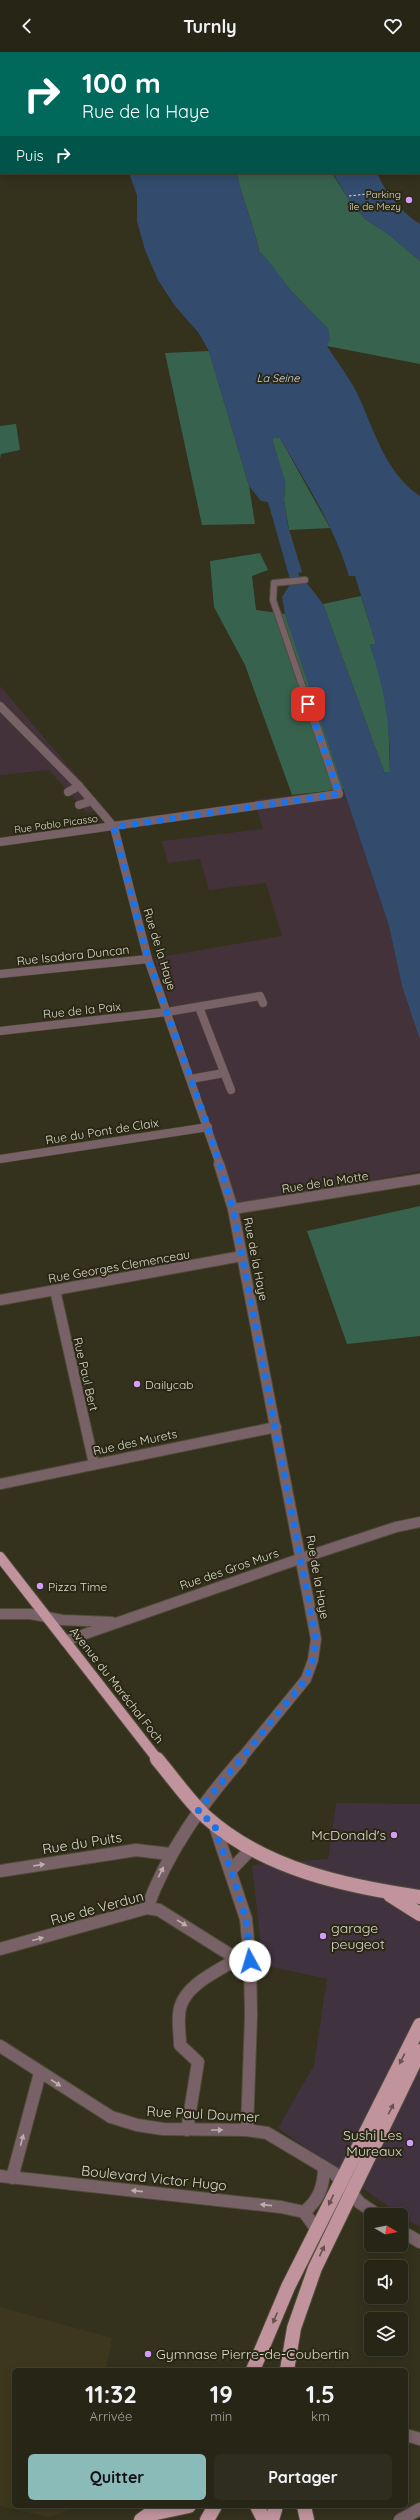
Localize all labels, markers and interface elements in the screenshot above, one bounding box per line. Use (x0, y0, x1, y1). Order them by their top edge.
icon: back (16, 15, 38, 37)
text: Turnly (183, 15, 237, 38)
icon: heart (382, 15, 404, 37)
text: 100 m (82, 65, 161, 100)
icon: right (16, 68, 68, 120)
text: Rue de la Haye (82, 100, 209, 123)
icon: right (52, 144, 74, 166)
text: Puis (16, 146, 44, 165)
place label: Parking île de Mezy (348, 188, 401, 213)
marker: Parking île de Mezy (404, 195, 414, 205)
water label: La Seine (257, 371, 300, 385)
pin (291, 687, 325, 721)
icon: arrive (297, 693, 319, 715)
street label: Rue Pablo Picasso (13, 812, 99, 836)
street label: Rue de la Haye (140, 906, 180, 992)
street label: Rue Isadora Duncan (16, 942, 130, 968)
street label: Rue de la Paix (42, 998, 122, 1022)
street label: Rue du Pont de Claix (44, 1115, 160, 1147)
street label: Rue de la Motte (281, 1168, 370, 1196)
street label: Rue de la Haye (241, 1216, 272, 1302)
street label: Rue Georges Clemenceau (47, 1246, 191, 1286)
street label: Rue Paul Bert (70, 1336, 102, 1412)
place label: Dailycab (145, 1377, 194, 1392)
marker: Dailycab (132, 1379, 142, 1389)
street label: Rue des Murets (92, 1426, 179, 1458)
street label: Rue de la Haye (303, 1534, 333, 1620)
street label: Rue des Gros Murs (178, 1545, 281, 1593)
place label: Pizza Time (48, 1579, 108, 1594)
marker: Pizza Time (35, 1581, 45, 1591)
street label: Avenue du Maréchal Foch (67, 1624, 167, 1746)
place label: McDonald's (311, 1826, 386, 1844)
street label: Rue du Puits (41, 1828, 123, 1858)
marker: McDonald's (389, 1830, 399, 1840)
one-way arrow (32, 1862, 45, 1868)
one-way arrow (158, 1866, 164, 1877)
street label: Rue de Verdun (48, 1887, 146, 1929)
place label: garage peugeot (331, 1919, 385, 1953)
one-way arrow (176, 1920, 188, 1927)
marker: garage peugeot (318, 1931, 328, 1941)
one-way arrow (32, 1936, 44, 1942)
position arrow (229, 1940, 271, 1982)
one-way arrow (399, 2054, 405, 2065)
one-way arrow (51, 2079, 61, 2087)
street label: Rue Paul Doumer (146, 2102, 261, 2126)
one-way arrow (388, 2103, 394, 2115)
place label: Sushi Les Mureaux (343, 2126, 402, 2160)
one-way arrow (211, 2127, 224, 2133)
one-way arrow (19, 2134, 25, 2146)
marker: Sushi Les Mureaux (405, 2138, 415, 2148)
street label: Boulevard Victor Hugo (80, 2161, 228, 2195)
one-way arrow (131, 2188, 143, 2194)
one-way arrow (328, 2195, 334, 2206)
one-way arrow (260, 2202, 272, 2208)
north arrow (364, 2208, 408, 2252)
map controls (364, 2208, 408, 2356)
one-way arrow (319, 2245, 325, 2257)
button: sound (364, 2260, 408, 2304)
one-way arrow (272, 2312, 278, 2324)
button: layers (364, 2312, 408, 2356)
place label: Gymnase Pierre-de-Coubertin (156, 2345, 349, 2363)
marker: Gymnase Pierre-de-Coubertin (143, 2349, 153, 2359)
text: 11:32 (85, 2379, 137, 2409)
text: 19 (210, 2379, 233, 2409)
text: 1.5 (306, 2379, 335, 2409)
text: Arrivée (90, 2408, 132, 2424)
text: min (210, 2408, 232, 2424)
text: km (311, 2408, 330, 2424)
button: Quitter (28, 2454, 206, 2500)
button: Partager (214, 2454, 392, 2500)

